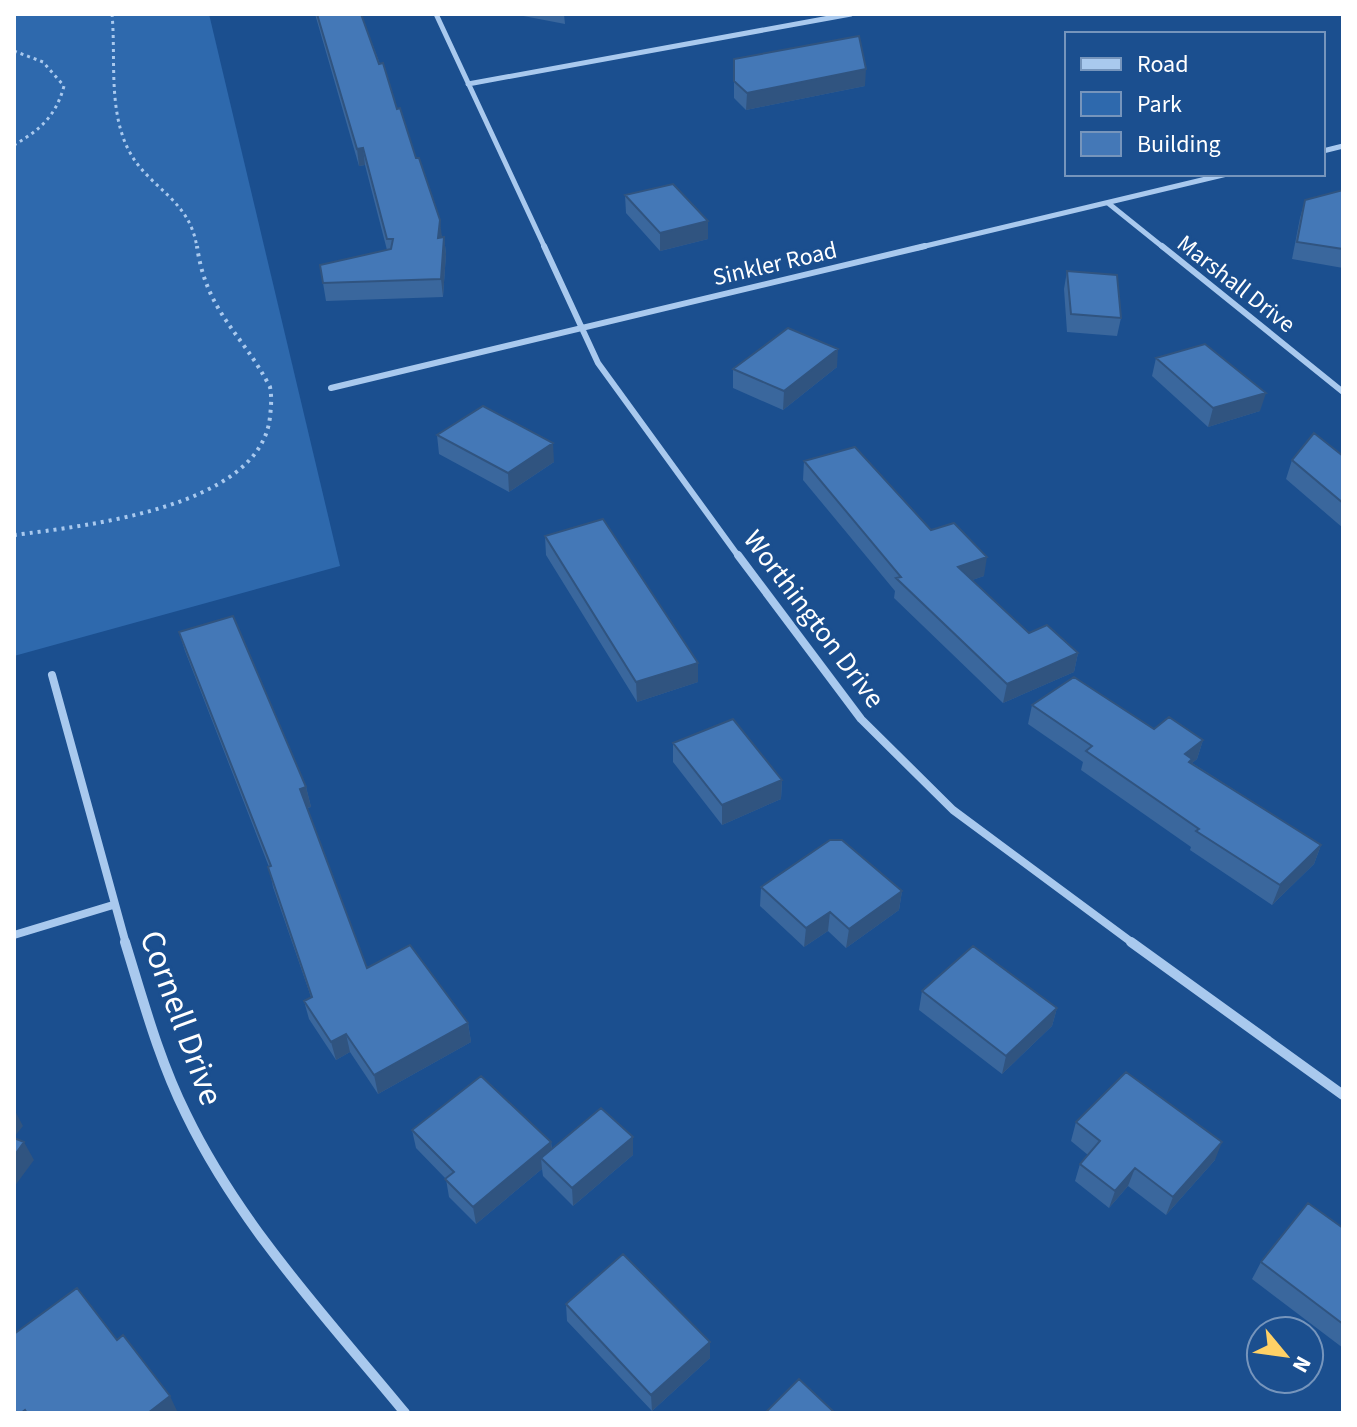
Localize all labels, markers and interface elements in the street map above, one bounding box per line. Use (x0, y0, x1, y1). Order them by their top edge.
legend (1065, 32, 1325, 176)
text: Road (1137, 47, 1189, 82)
text: Park (1137, 87, 1182, 122)
text: Building (1137, 127, 1221, 162)
street label: Marshall Drive (1169, 226, 1303, 342)
street label: Sinkler Road (709, 233, 841, 295)
street label: Worthington Drive (734, 522, 894, 716)
street label: Cornell Drive (127, 924, 235, 1112)
north arrow (1245, 1315, 1325, 1395)
text: N (1284, 1350, 1319, 1378)

